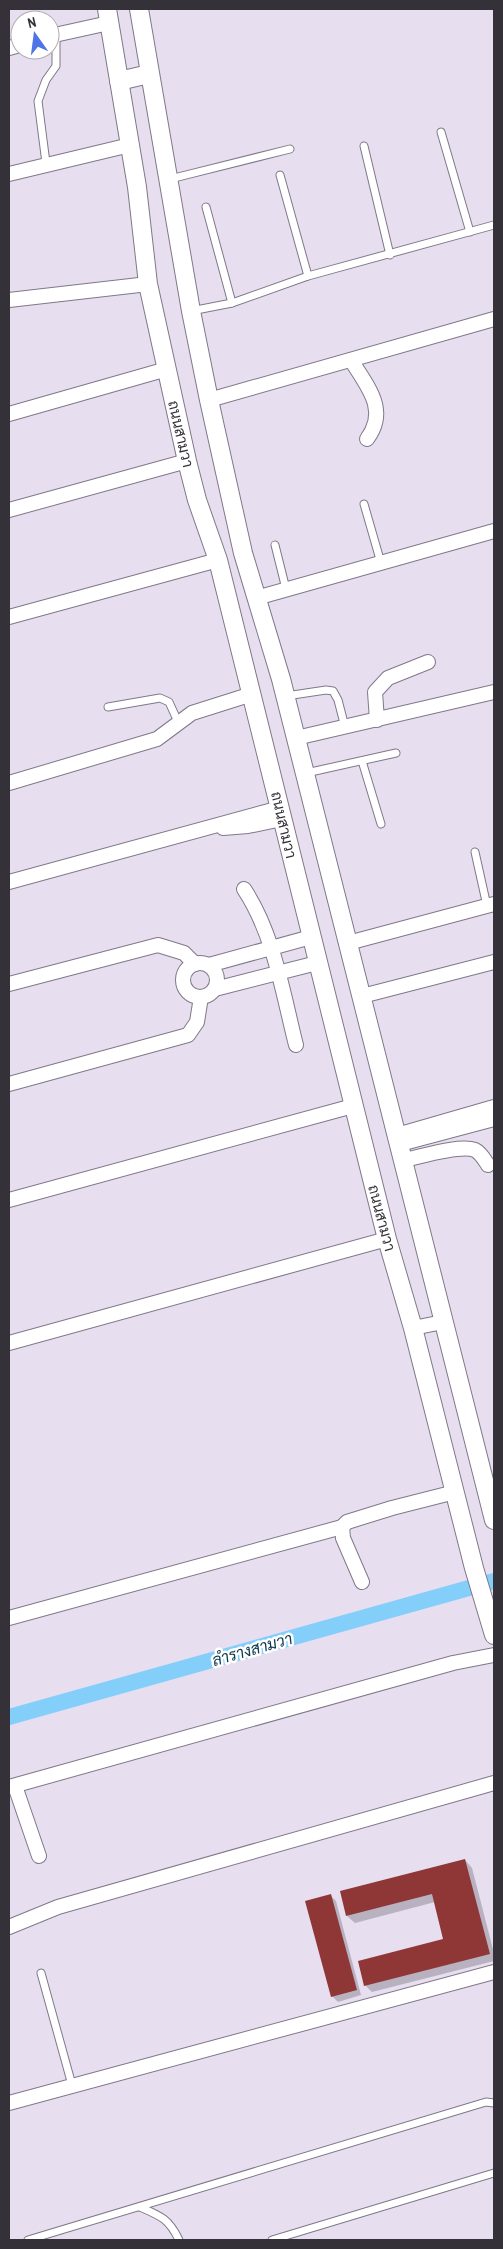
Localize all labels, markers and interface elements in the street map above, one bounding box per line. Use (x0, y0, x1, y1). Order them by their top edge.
north arrow (10, 10, 60, 60)
text: N (26, 13, 38, 32)
street label: ถนนสามวา (163, 399, 199, 469)
street label: ถนนสามวา (266, 790, 302, 860)
street label: ถนนสามวา (363, 1182, 401, 1254)
water label: ลำรางสามวา (209, 1627, 295, 1671)

